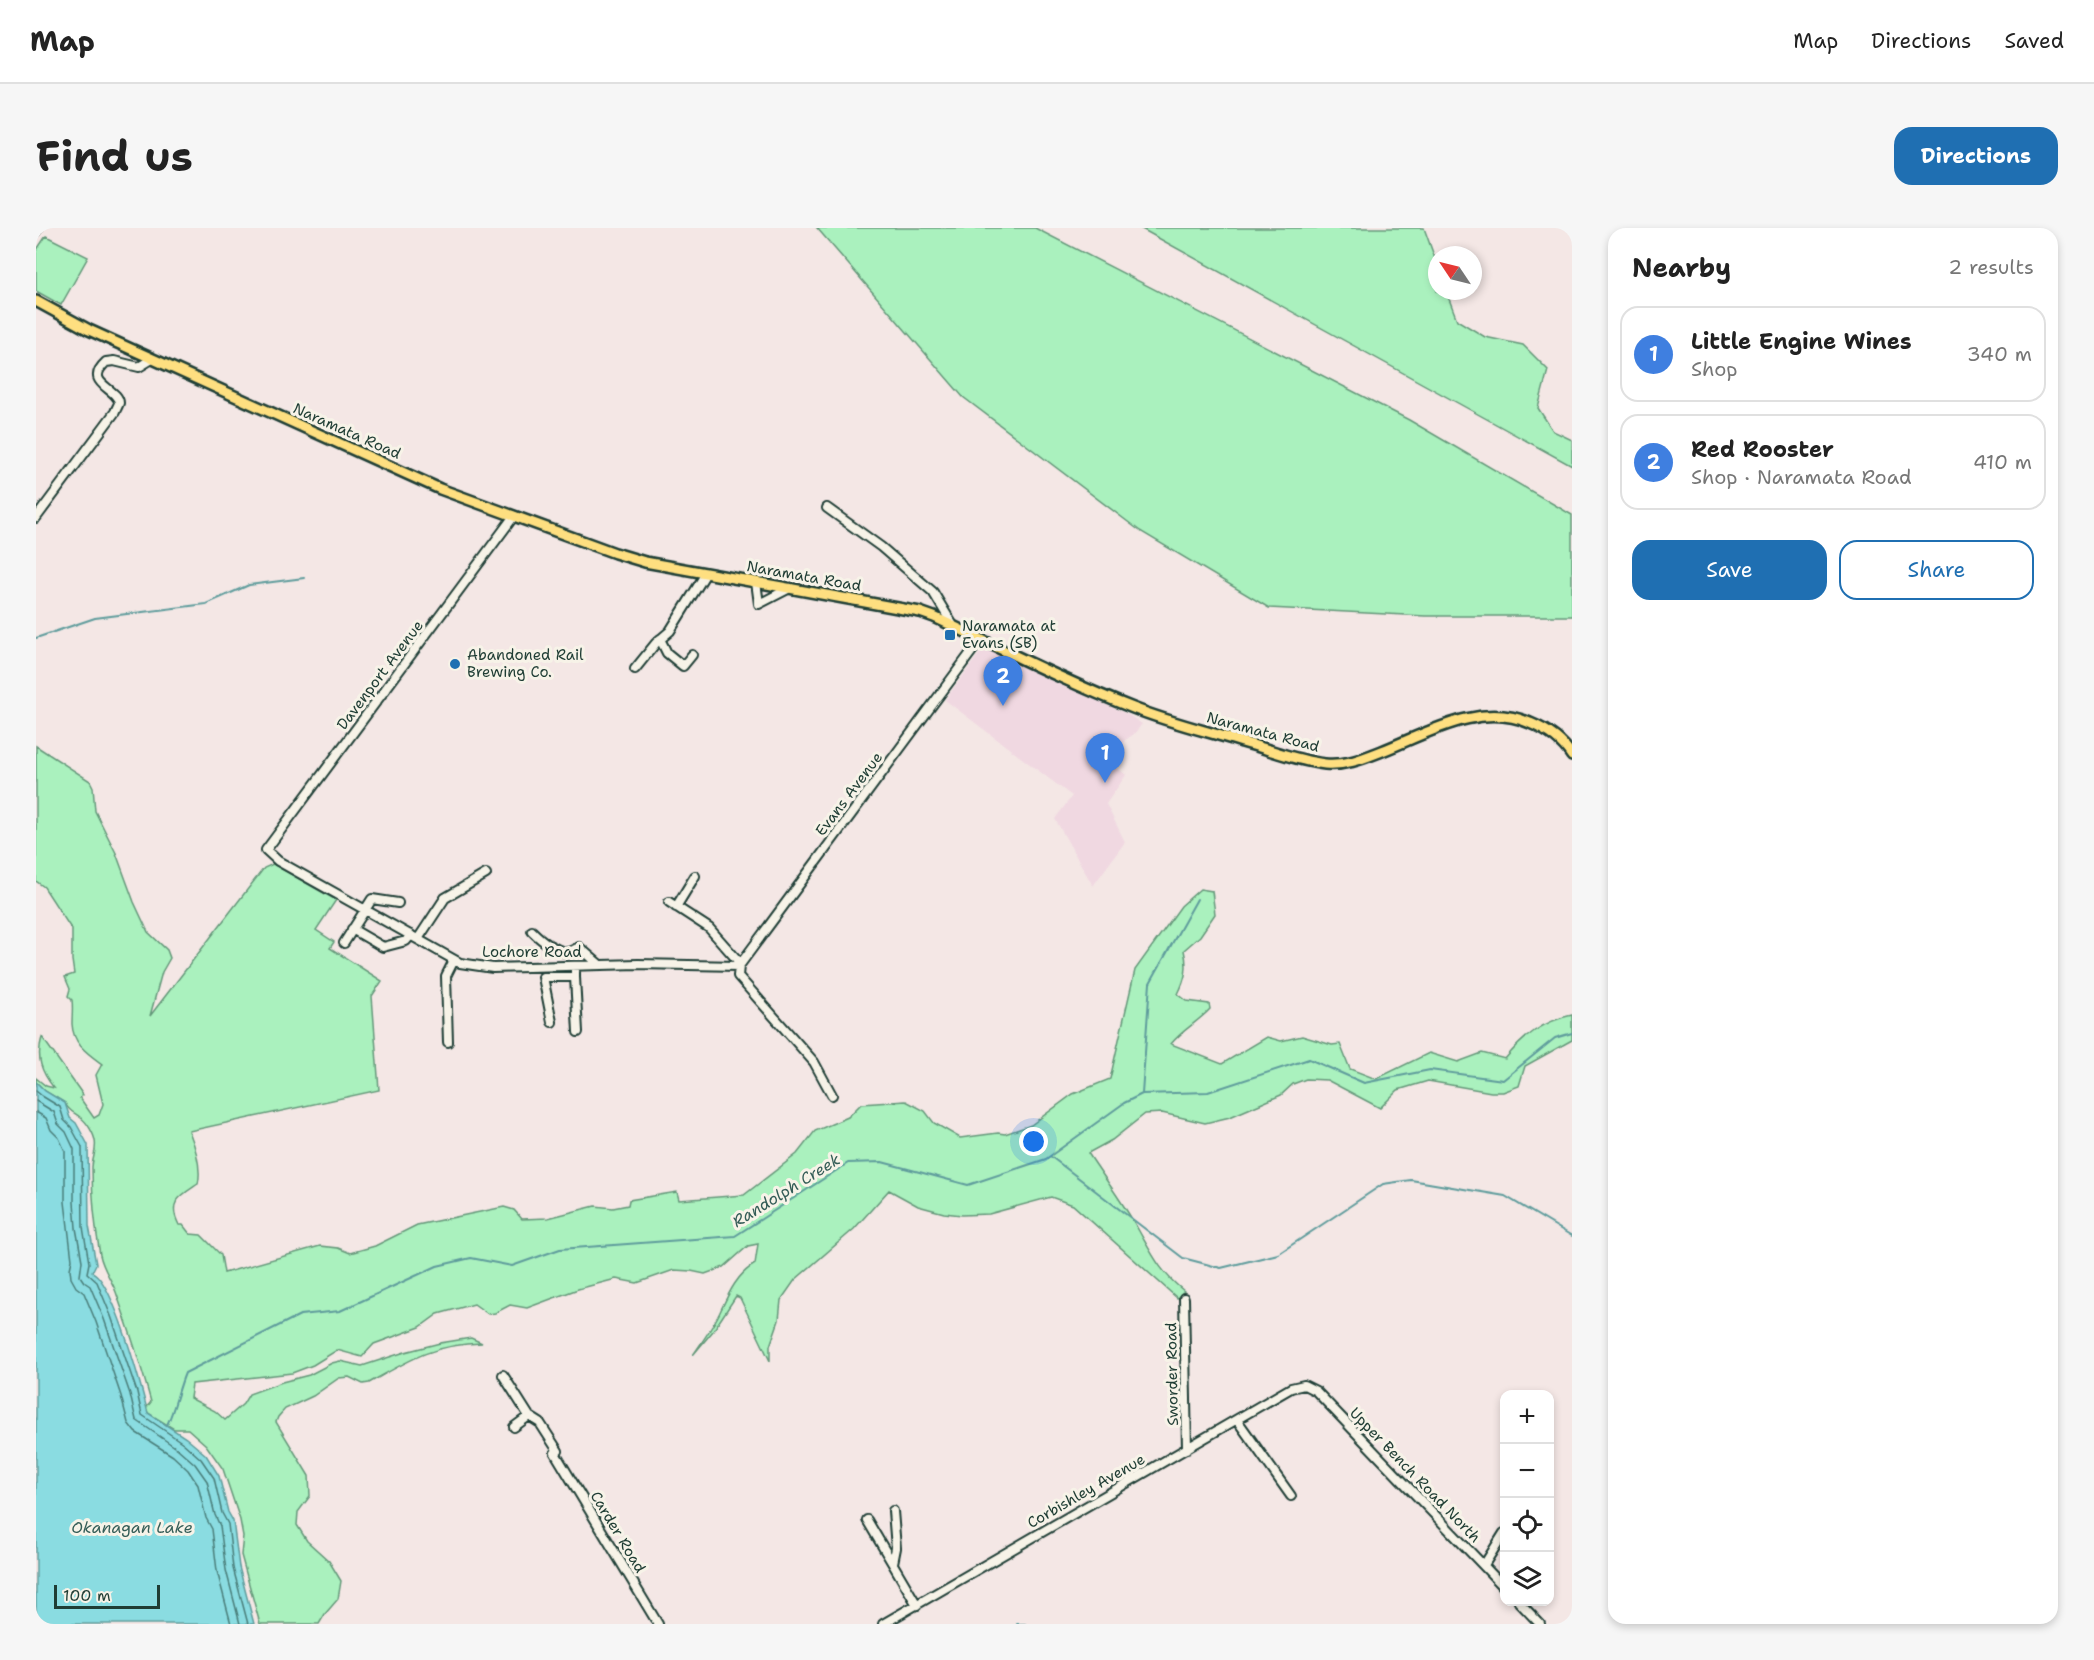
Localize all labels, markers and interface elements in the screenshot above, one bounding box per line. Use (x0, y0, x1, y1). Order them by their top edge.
text: Map (30, 22, 95, 60)
text: Map (1793, 27, 1838, 55)
text: Directions (1871, 27, 1971, 55)
text: Saved (2004, 27, 2064, 55)
button: Directions (1894, 127, 2058, 185)
text: Find us (36, 128, 193, 184)
north arrow (1428, 246, 1482, 300)
text: Nearby (1632, 250, 1731, 285)
text: 2 results (1948, 254, 2034, 280)
text: Little Engine Wines (1691, 327, 1912, 356)
text: 1 (1649, 341, 1658, 367)
text: 340 m (1967, 341, 2032, 367)
text: Shop (1691, 356, 1738, 382)
street label: Naramata Road (290, 398, 405, 464)
text: Red Rooster (1691, 435, 1834, 464)
text: 2 (1647, 449, 1661, 475)
text: 410 m (1973, 449, 2032, 475)
text: Shop · Naramata Road (1691, 464, 1912, 490)
button: Save (1632, 540, 1827, 600)
button: Share (1839, 540, 2034, 600)
street label: Naramata Road (745, 556, 863, 596)
street label: Davenport Avenue (332, 616, 428, 734)
place label: Naramata at Evans (SB) (962, 616, 1056, 653)
marker: Naramata at Evans (SB) (943, 628, 957, 642)
place label: Abandoned Rail Brewing Co. (467, 645, 584, 682)
pin: 2 (984, 656, 1022, 706)
marker: Abandoned Rail Brewing Co. (448, 657, 462, 671)
street label: Naramata Road (1204, 707, 1322, 757)
pin: 1 (1086, 734, 1124, 783)
street label: Evans Avenue (811, 748, 887, 840)
street label: Lochore Road (482, 942, 582, 962)
your location (1019, 1127, 1048, 1156)
water label: Randolph Creek (728, 1149, 844, 1232)
street label: Sworder Road (1161, 1322, 1183, 1426)
map controls (1500, 1390, 1554, 1606)
button: + (1500, 1390, 1554, 1444)
street label: Upper Bench Road North (1345, 1403, 1485, 1547)
button: − (1500, 1444, 1554, 1498)
street label: Corbishley Avenue (1023, 1449, 1149, 1533)
street label: Carder Road (586, 1487, 651, 1577)
button: locate (1500, 1498, 1554, 1552)
water label: Okanagan Lake (71, 1517, 193, 1538)
button: layers (1500, 1552, 1554, 1606)
scale bar (54, 1582, 160, 1610)
text: 100 m (63, 1585, 111, 1606)

